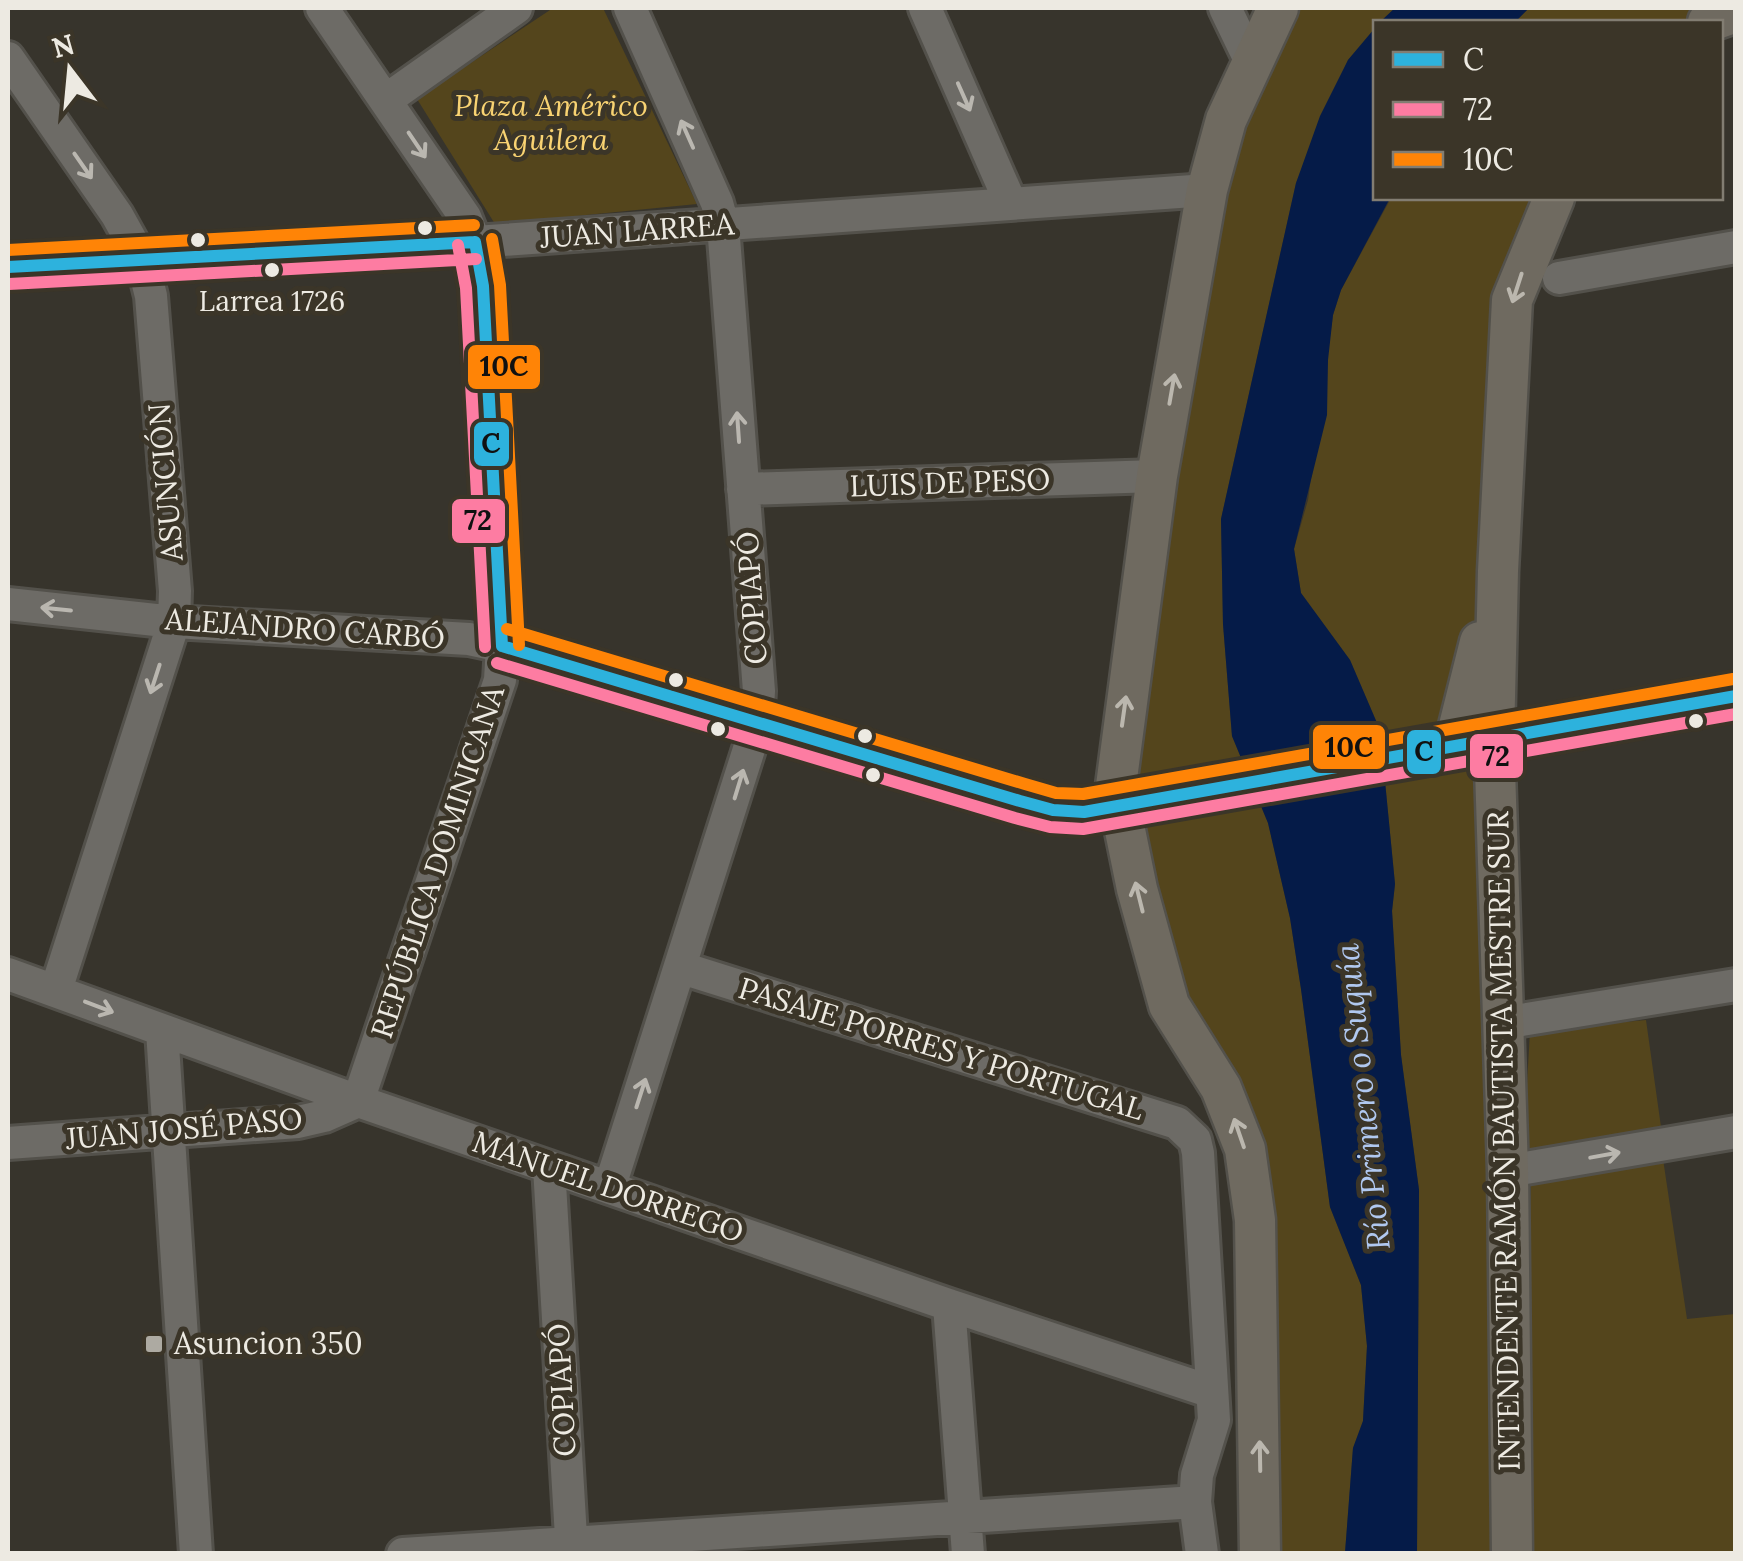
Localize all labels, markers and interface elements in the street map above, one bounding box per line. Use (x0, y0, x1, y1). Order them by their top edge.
north arrow (20, 20, 120, 120)
legend (1373, 20, 1723, 200)
text: N (48, 26, 78, 66)
text: C (1463, 40, 1484, 78)
one-way arrow (956, 81, 974, 112)
park label: Plaza Américo Aguilera (454, 86, 648, 158)
text: 72 (1463, 90, 1493, 128)
one-way arrow (677, 119, 695, 150)
one-way arrow (406, 131, 427, 159)
text: 10C (1463, 140, 1514, 178)
one-way arrow (72, 152, 93, 180)
street label: JUAN LARREA (538, 204, 736, 256)
unlabelled marker (415, 218, 435, 238)
unlabelled marker (188, 230, 208, 250)
marker: Larrea 1726 (262, 260, 282, 280)
one-way arrow (1506, 271, 1524, 303)
place label: Larrea 1726 (199, 283, 345, 319)
line badge: 10C (466, 343, 542, 391)
text: 10C (480, 348, 529, 384)
one-way arrow (1163, 373, 1182, 406)
street label: ASUNCIÓN (139, 402, 191, 564)
one-way arrow (729, 412, 748, 444)
line badge: C (472, 420, 511, 468)
text: C (481, 425, 501, 461)
street label: LUIS DE PESO (849, 460, 1051, 504)
line badge: 72 (450, 497, 507, 545)
text: 72 (464, 502, 492, 538)
street label: COPIAPÓ (727, 530, 775, 666)
one-way arrow (40, 599, 73, 618)
street label: ALEJANDRO CARBÓ (163, 599, 446, 657)
one-way arrow (145, 663, 163, 695)
unlabelled marker (666, 670, 686, 690)
street label: REPÚBLICA DOMINICANA (362, 679, 512, 1043)
one-way arrow (1115, 695, 1134, 727)
unlabelled marker (1686, 711, 1706, 731)
unlabelled marker (708, 719, 728, 739)
line badge: 10C (1311, 723, 1387, 771)
unlabelled marker (855, 726, 875, 746)
line badge: C (1405, 728, 1443, 776)
text: 10C (1325, 729, 1374, 765)
line badge: 72 (1468, 732, 1525, 780)
text: C (1414, 733, 1434, 769)
text: 72 (1482, 738, 1510, 774)
unlabelled marker (863, 765, 883, 785)
one-way arrow (731, 768, 749, 800)
street label: INTENDENTE RAMÓN BAUTISTA MESTRE SUR (1478, 811, 1528, 1471)
one-way arrow (1129, 881, 1147, 913)
water label: Río Primero o Suquía (1326, 941, 1399, 1252)
street label: PASAJE PORRES Y PORTUGAL (734, 968, 1149, 1128)
one-way arrow (83, 999, 114, 1017)
one-way arrow (633, 1078, 651, 1110)
street label: JUAN JOSÉ PASO (63, 1099, 304, 1157)
one-way arrow (1229, 1117, 1247, 1149)
street label: MANUEL DORREGO (468, 1122, 749, 1250)
one-way arrow (1588, 1144, 1620, 1163)
street label: COPIAPÓ (539, 1322, 583, 1458)
place label: Asuncion 350 (173, 1324, 363, 1362)
marker: Asuncion 350 (143, 1333, 165, 1355)
one-way arrow (1250, 1441, 1269, 1473)

